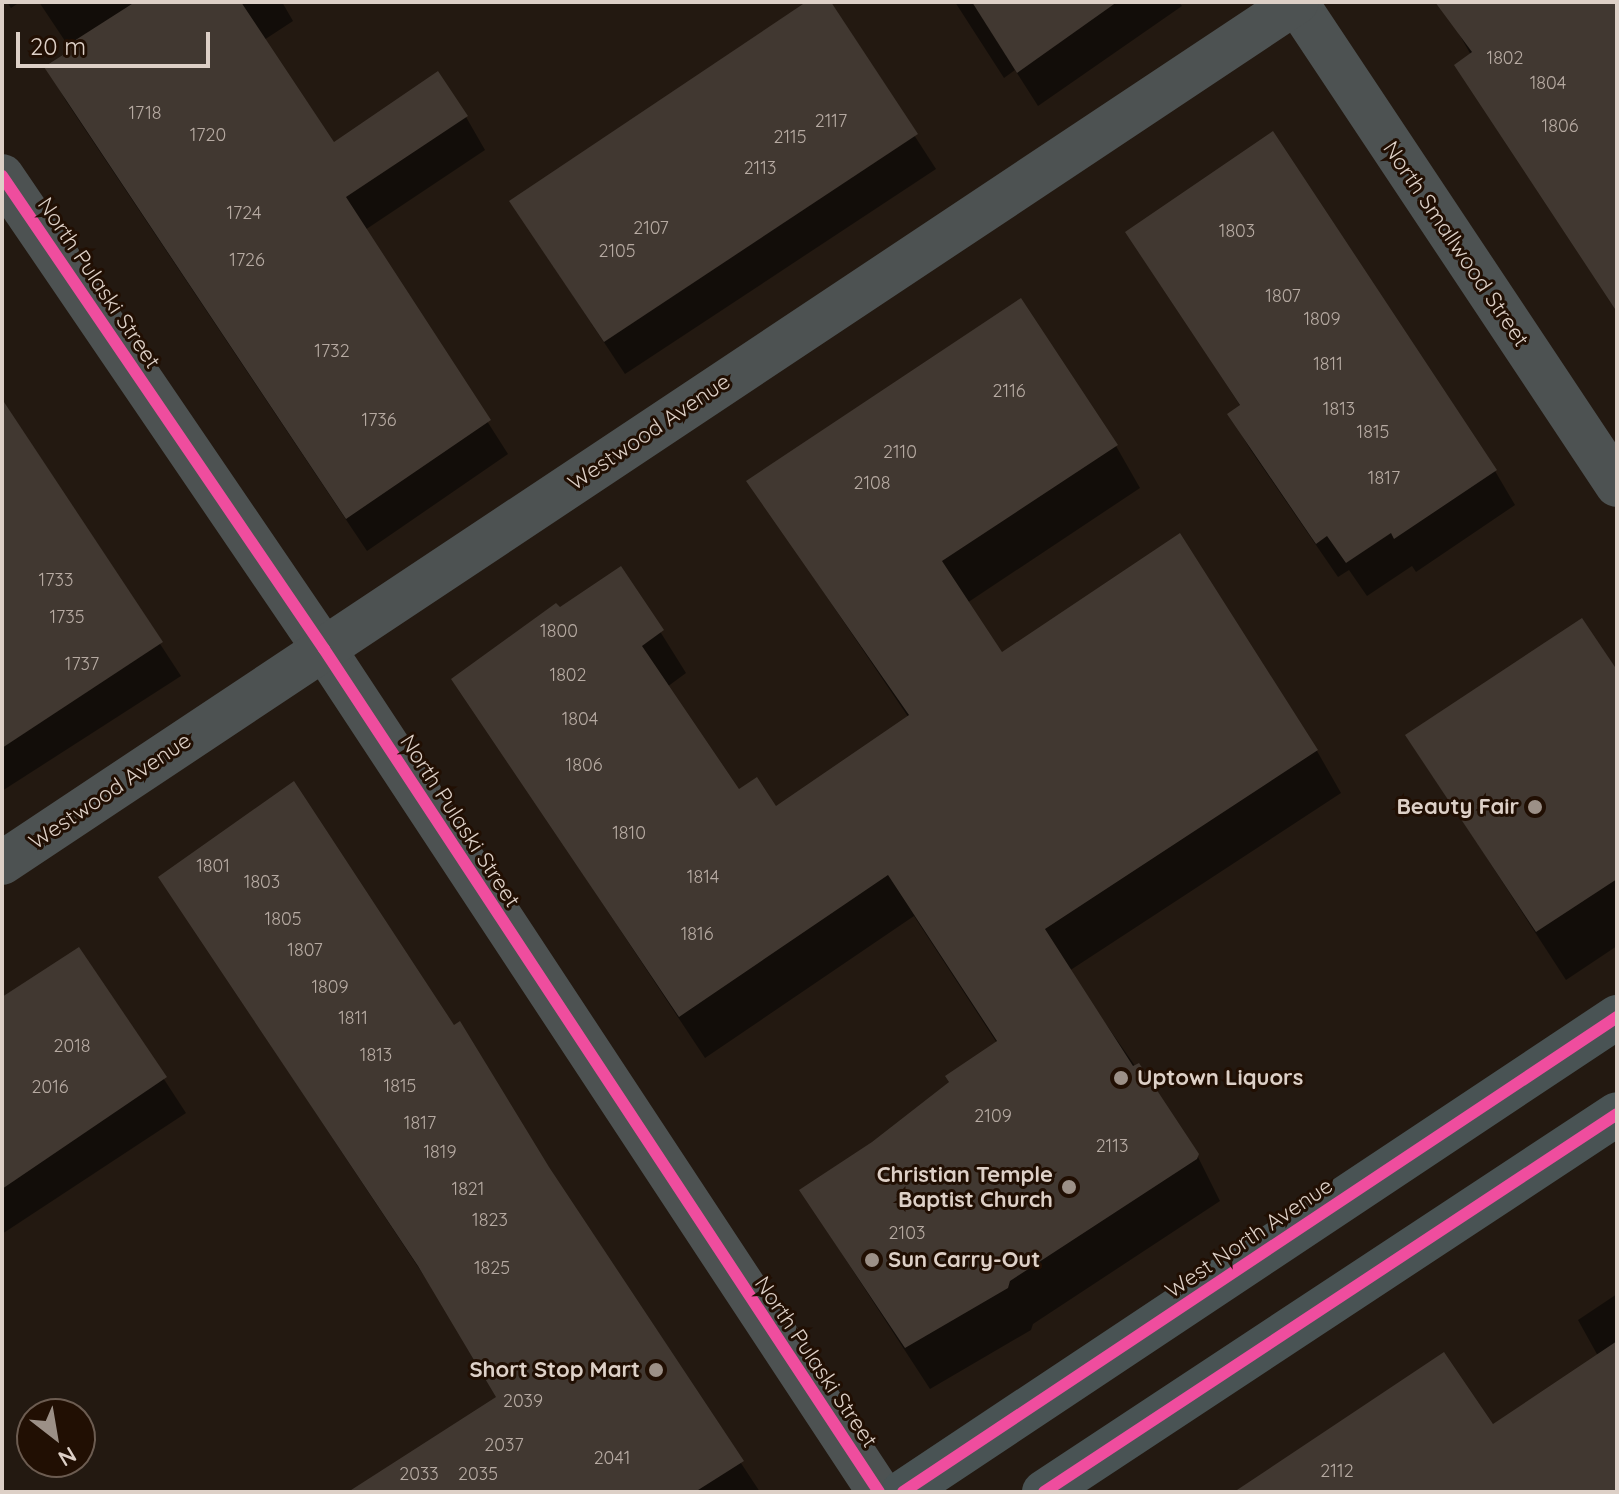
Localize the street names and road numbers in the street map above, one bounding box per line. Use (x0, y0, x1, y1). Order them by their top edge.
street label: North Smallwood Street (1377, 136, 1535, 352)
street label: North Pulaski Street (32, 192, 166, 374)
street label: Westwood Avenue (563, 368, 735, 496)
street label: Westwood Avenue (24, 727, 196, 855)
street label: North Pulaski Street (394, 730, 526, 912)
street label: West North Avenue (1160, 1172, 1338, 1304)
street label: North Pulaski Street (749, 1271, 883, 1453)

